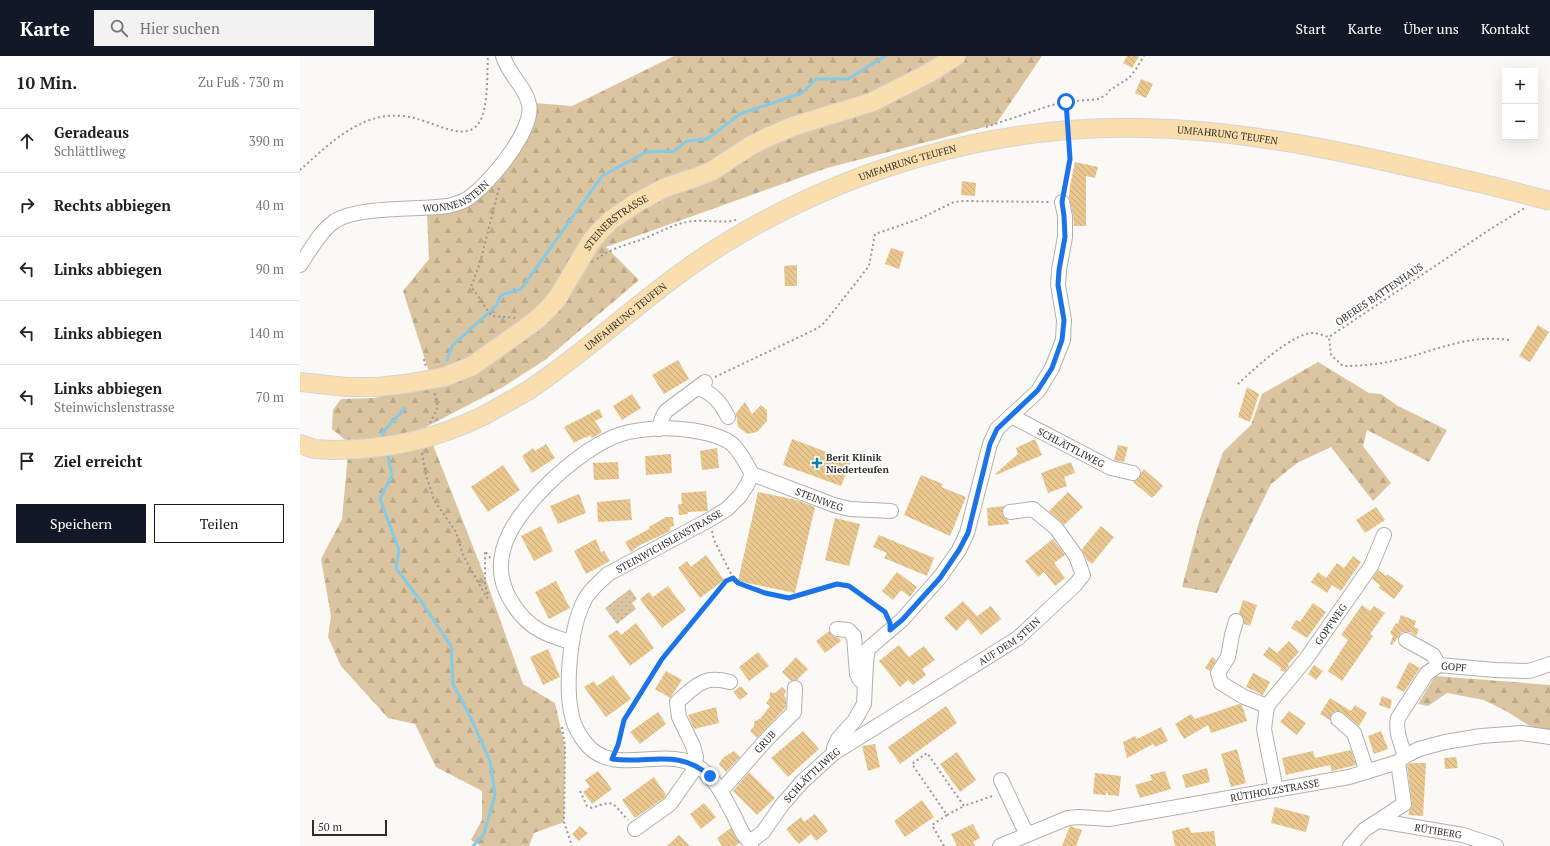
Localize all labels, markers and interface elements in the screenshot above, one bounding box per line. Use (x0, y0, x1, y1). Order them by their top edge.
search box (94, 10, 374, 46)
text: Karte (20, 16, 70, 41)
icon: search (108, 17, 130, 39)
text: Hier suchen (140, 18, 220, 38)
text: Start (1296, 19, 1326, 38)
text: Karte (1348, 19, 1382, 38)
text: Über uns (1404, 19, 1459, 38)
text: Kontakt (1481, 19, 1530, 38)
map controls (1502, 68, 1538, 140)
button: + (1502, 68, 1538, 104)
text: 10 Min. (16, 71, 77, 94)
text: Zu Fuß · 730 m (198, 73, 284, 91)
route start (1057, 93, 1075, 111)
button: − (1502, 104, 1538, 140)
text: Geradeaus (54, 122, 129, 142)
street label: UMFAHRUNG TEUFEN (1177, 123, 1279, 148)
icon: ahead (16, 130, 38, 152)
text: 390 m (249, 132, 284, 150)
text: Schlättliweg (54, 142, 125, 160)
street label: UMFAHRUNG TEUFEN (857, 142, 958, 184)
street label: WONNENSTEIN (422, 177, 492, 215)
street label: STEINERSTRASSE (581, 192, 651, 253)
icon: right (16, 194, 38, 216)
text: Rechts abbiegen (54, 195, 171, 215)
text: 40 m (256, 196, 284, 214)
icon: left (16, 258, 38, 280)
text: Links abbiegen (54, 259, 162, 279)
text: 90 m (256, 260, 284, 278)
street label: OBERES BATTENHAUS (1333, 260, 1426, 329)
street label: UMFAHRUNG TEUFEN (582, 279, 670, 353)
icon: left (16, 322, 38, 344)
text: Links abbiegen (54, 323, 162, 343)
text: 140 m (249, 324, 284, 342)
text: Links abbiegen (54, 378, 162, 398)
icon: left (16, 386, 38, 408)
text: 70 m (256, 388, 284, 406)
text: Steinwichslenstrasse (54, 398, 175, 416)
street label: SCHLÄTTLIWEG (1035, 425, 1107, 471)
icon: arrive (16, 450, 38, 472)
text: Ziel erreicht (54, 451, 142, 471)
place label: Berit Klinik Niederteufen (826, 451, 889, 476)
marker: Berit Klinik Niederteufen (811, 457, 823, 469)
street label: STEINWEG (793, 485, 845, 514)
button: Speichern (16, 504, 146, 543)
button: Teilen (154, 504, 284, 543)
street label: STEINWICHSLENSTRASSE (614, 507, 725, 576)
street label: GOPFWEG (1312, 601, 1350, 648)
street label: AUF DEM STEIN (976, 614, 1044, 668)
street label: GOPF (1440, 659, 1467, 674)
street label: GRUB (752, 728, 779, 756)
street label: SCHLÄTTLIWEG (781, 745, 843, 805)
route end (701, 767, 719, 785)
street label: RÜTIHOLZSTRASSE (1229, 776, 1321, 805)
scale bar (312, 818, 387, 837)
text: 50 m (318, 820, 342, 834)
street label: RÜTIBERG (1413, 821, 1463, 842)

